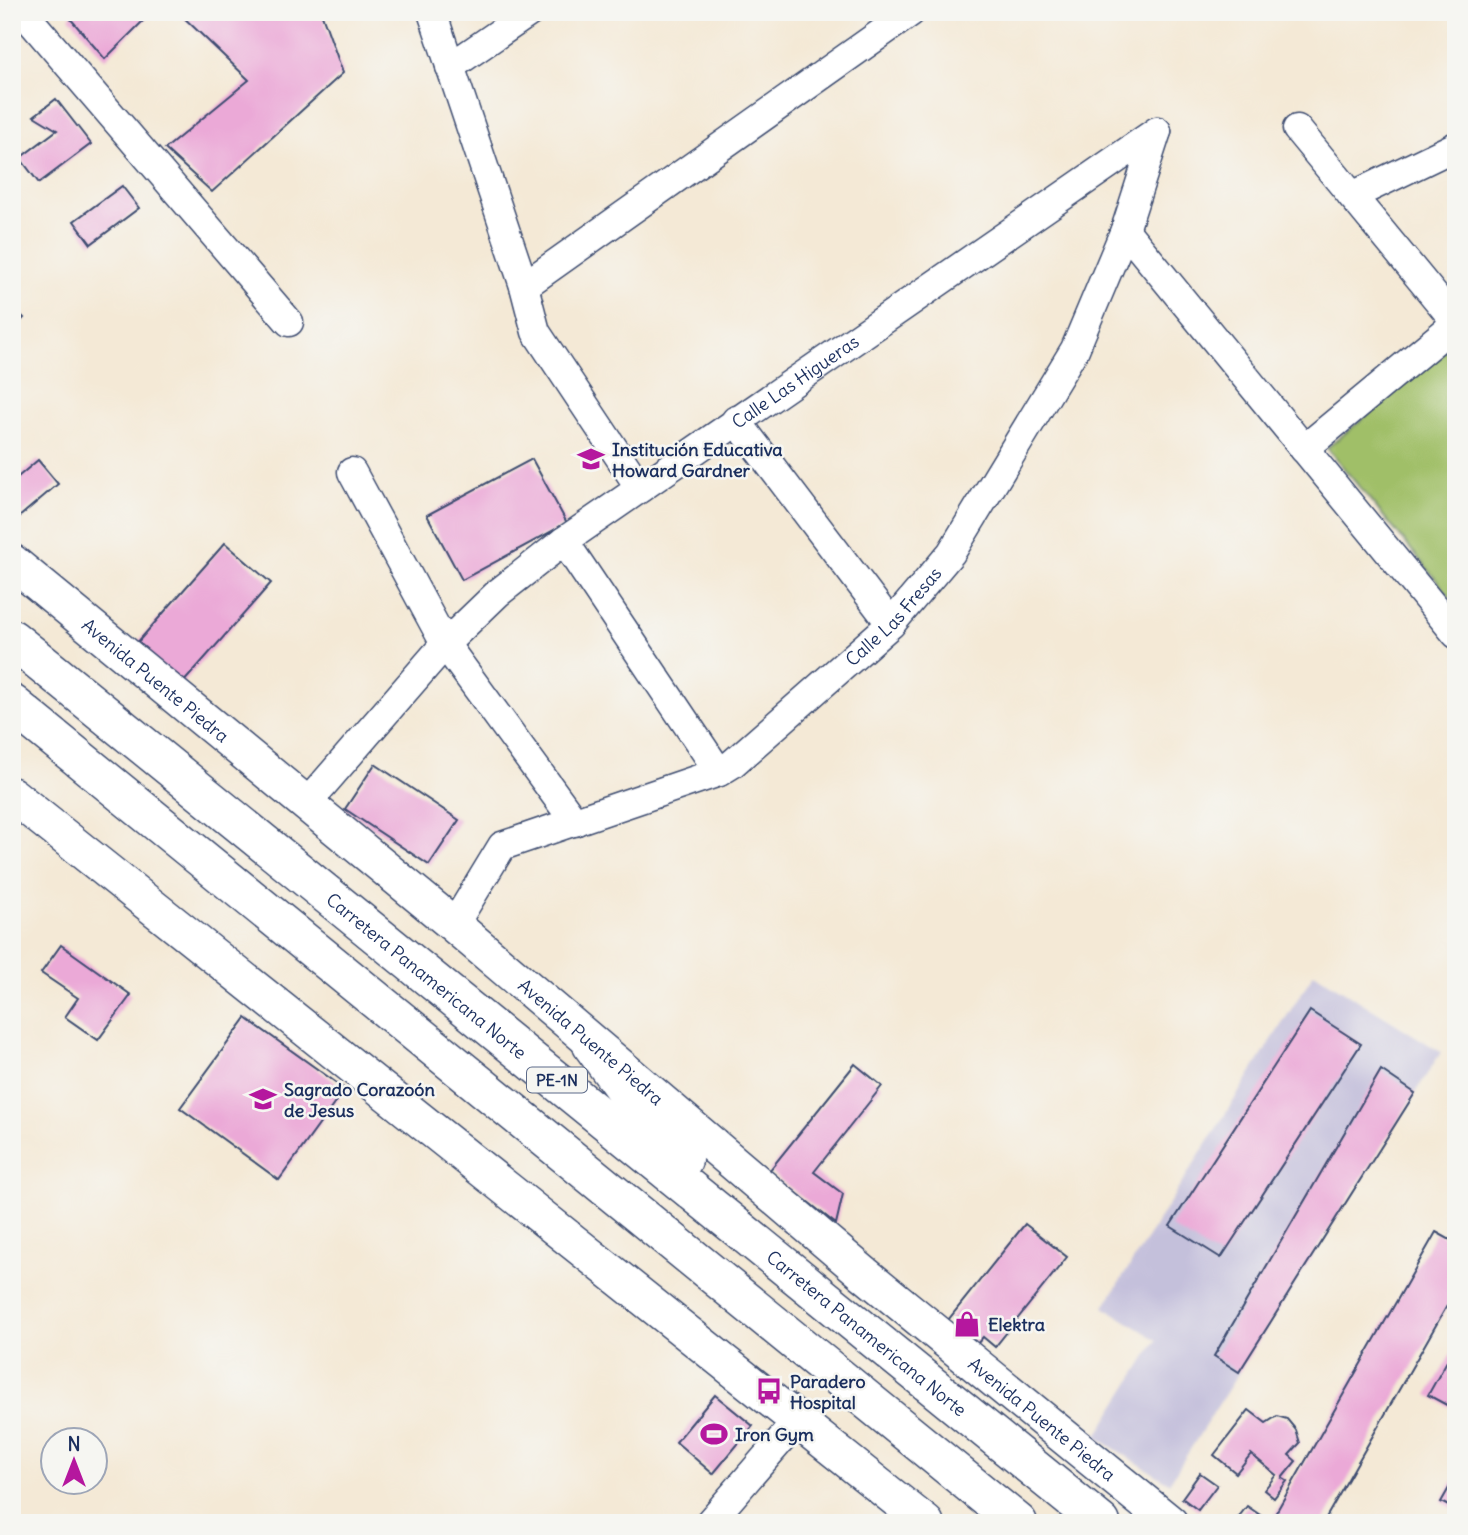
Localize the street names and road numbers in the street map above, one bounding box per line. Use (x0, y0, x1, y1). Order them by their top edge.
street label: Calle Las Higueras (727, 329, 863, 433)
street label: Calle Las Fresas (840, 562, 946, 671)
street label: Avenida Puente Piedra (78, 613, 234, 747)
street label: Carretera Panamericana Norte (322, 887, 531, 1064)
street label: Avenida Puente Piedra (514, 974, 668, 1110)
road number: PE-1N (527, 1068, 587, 1092)
street label: Carretera Panamericana Norte (762, 1245, 972, 1421)
street label: Avenida Puente Piedra (964, 1352, 1120, 1486)

